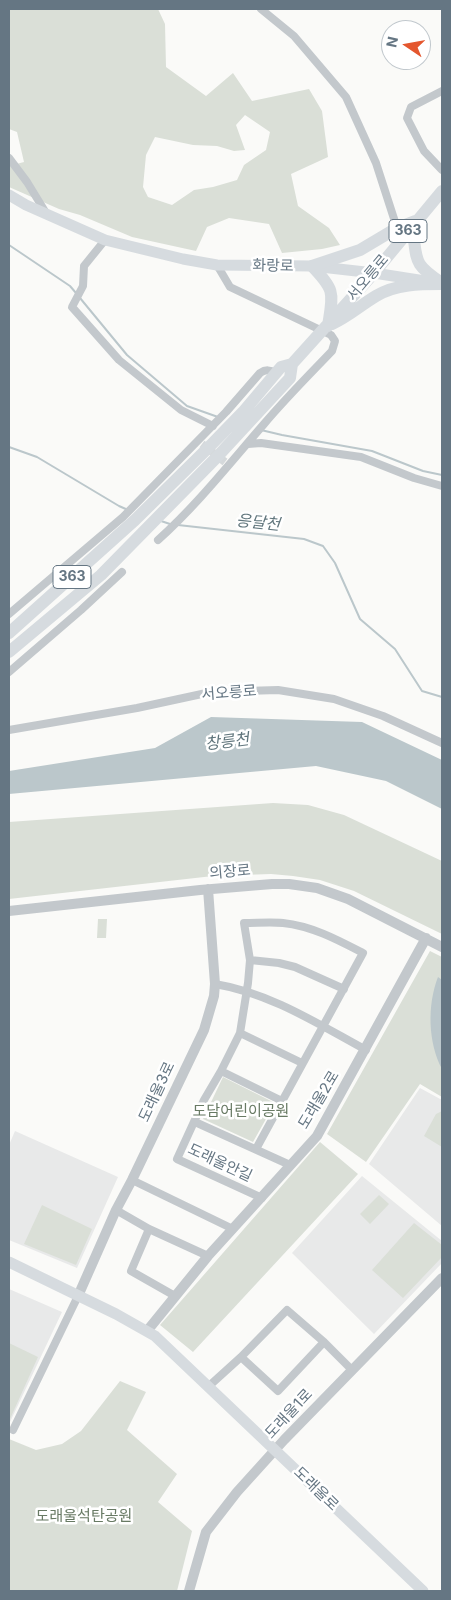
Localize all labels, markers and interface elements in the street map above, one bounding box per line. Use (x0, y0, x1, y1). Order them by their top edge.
north arrow (381, 20, 431, 70)
text: N (382, 35, 401, 49)
road number: 363 (389, 220, 427, 242)
street label: 서오릉로 (343, 251, 393, 305)
street label: 화랑로 (252, 257, 294, 275)
water label: 응달천 (235, 511, 281, 535)
road number: 363 (53, 566, 91, 588)
street label: 서오릉로 (201, 682, 257, 704)
water label: 창릉천 (204, 730, 250, 754)
street label: 의장로 (209, 861, 251, 883)
street label: 도래울3로 (135, 1059, 179, 1125)
street label: 도래울2로 (295, 1068, 343, 1132)
park label: 도담어린이공원 (193, 1102, 289, 1120)
street label: 도래울안길 (185, 1140, 255, 1186)
street label: 도래울1로 (262, 1385, 316, 1443)
street label: 도래울로 (290, 1463, 342, 1515)
park label: 도래울석탄공원 (36, 1507, 132, 1525)

